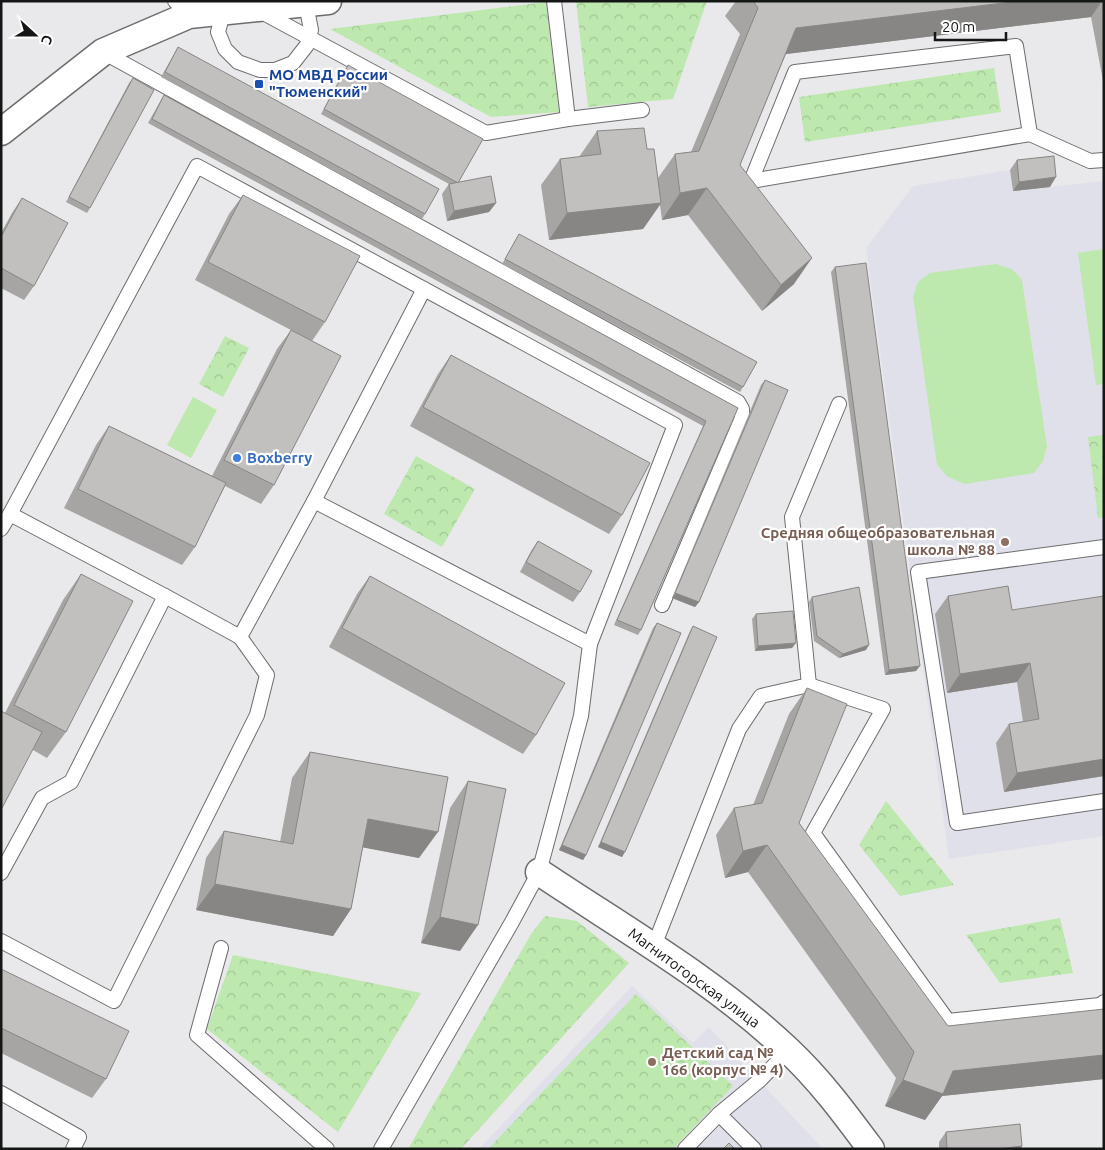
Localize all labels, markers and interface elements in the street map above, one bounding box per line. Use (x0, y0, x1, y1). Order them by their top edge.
north arrow (10, 10, 60, 60)
scale bar (935, 10, 1006, 42)
text: 20 m (942, 18, 975, 35)
text: С (38, 33, 56, 47)
place label: МО МВД России "Тюменский" (269, 66, 388, 100)
marker: МО МВД России "Тюменский" (253, 78, 265, 90)
place label: Boxberry (247, 449, 312, 466)
marker: Boxberry (231, 452, 243, 464)
place label: Средняя общеобразовательная школа № 88 (761, 524, 995, 558)
marker: Средняя общеобразовательная школа № 88 (999, 536, 1011, 548)
street label: Магнитогорская улица (625, 924, 763, 1031)
place label: Детский сад № 166 (корпус № 4) (662, 1044, 784, 1078)
marker: Детский сад № 166 (корпус № 4) (646, 1056, 658, 1068)

